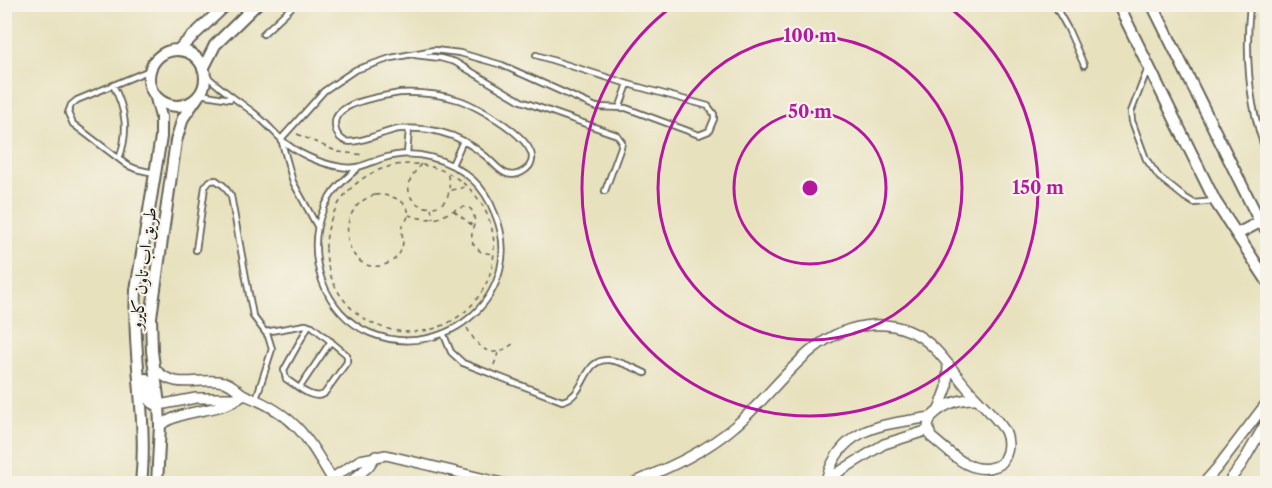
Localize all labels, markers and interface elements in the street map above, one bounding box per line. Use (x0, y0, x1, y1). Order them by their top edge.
text: 100 m (783, 25, 837, 47)
text: 50 m (788, 101, 832, 123)
text: 150 m (1012, 177, 1064, 199)
centre of rings (800, 178, 820, 198)
street label: طريق اب تاون كايرو (124, 206, 162, 332)

